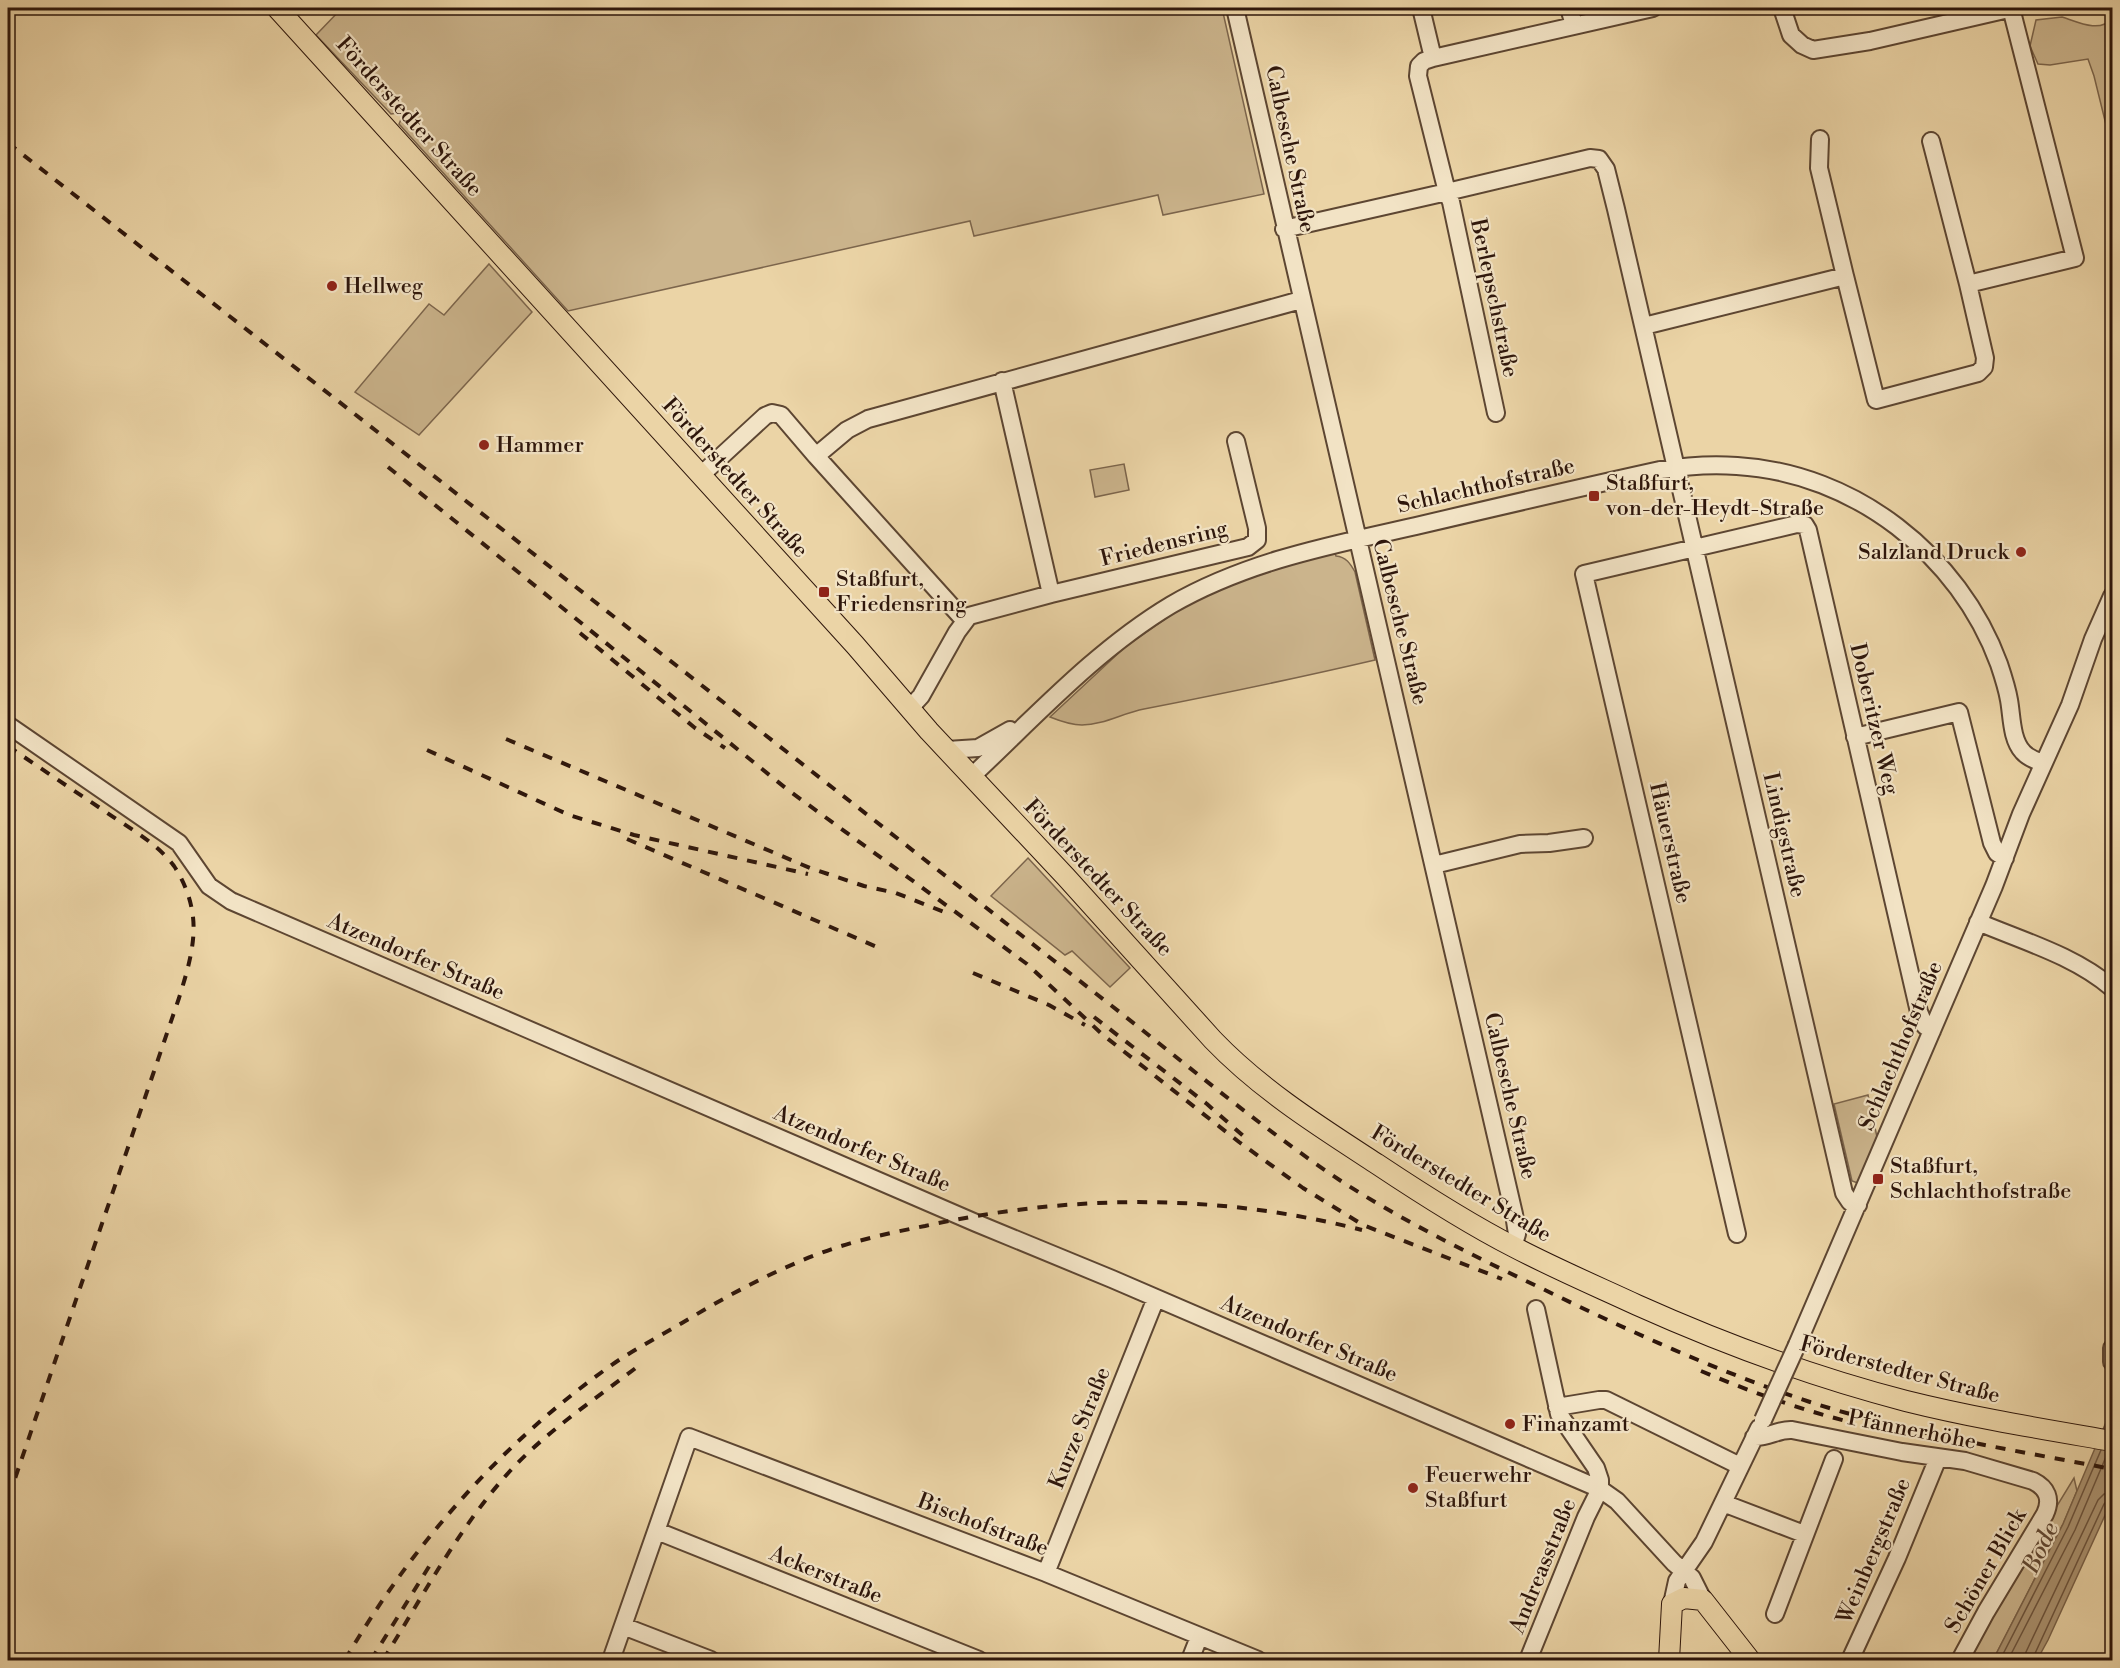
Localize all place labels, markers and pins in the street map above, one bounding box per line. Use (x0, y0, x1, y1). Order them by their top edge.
place label: Hellweg (344, 273, 424, 300)
marker: Hellweg (325, 279, 339, 293)
place label: Hammer (496, 432, 584, 459)
marker: Hammer (477, 438, 491, 452)
place label: Staßfurt, von-der-Heydt-Straße (1605, 470, 1824, 522)
marker: Staßfurt, von-der-Heydt-Straße (1587, 489, 1601, 503)
place label: Salzland Druck (1858, 539, 2011, 566)
marker: Salzland Druck (2014, 545, 2028, 559)
place label: Staßfurt, Friedensring (836, 566, 967, 618)
marker: Staßfurt, Friedensring (817, 585, 831, 599)
place label: Staßfurt, Schlachthofstraße (1890, 1153, 2071, 1205)
marker: Staßfurt, Schlachthofstraße (1871, 1172, 1885, 1186)
place label: Finanzamt (1522, 1411, 1630, 1438)
marker: Finanzamt (1503, 1417, 1517, 1431)
place label: Feuerwehr Staßfurt (1425, 1462, 1532, 1514)
marker: Feuerwehr Staßfurt (1406, 1481, 1420, 1495)

